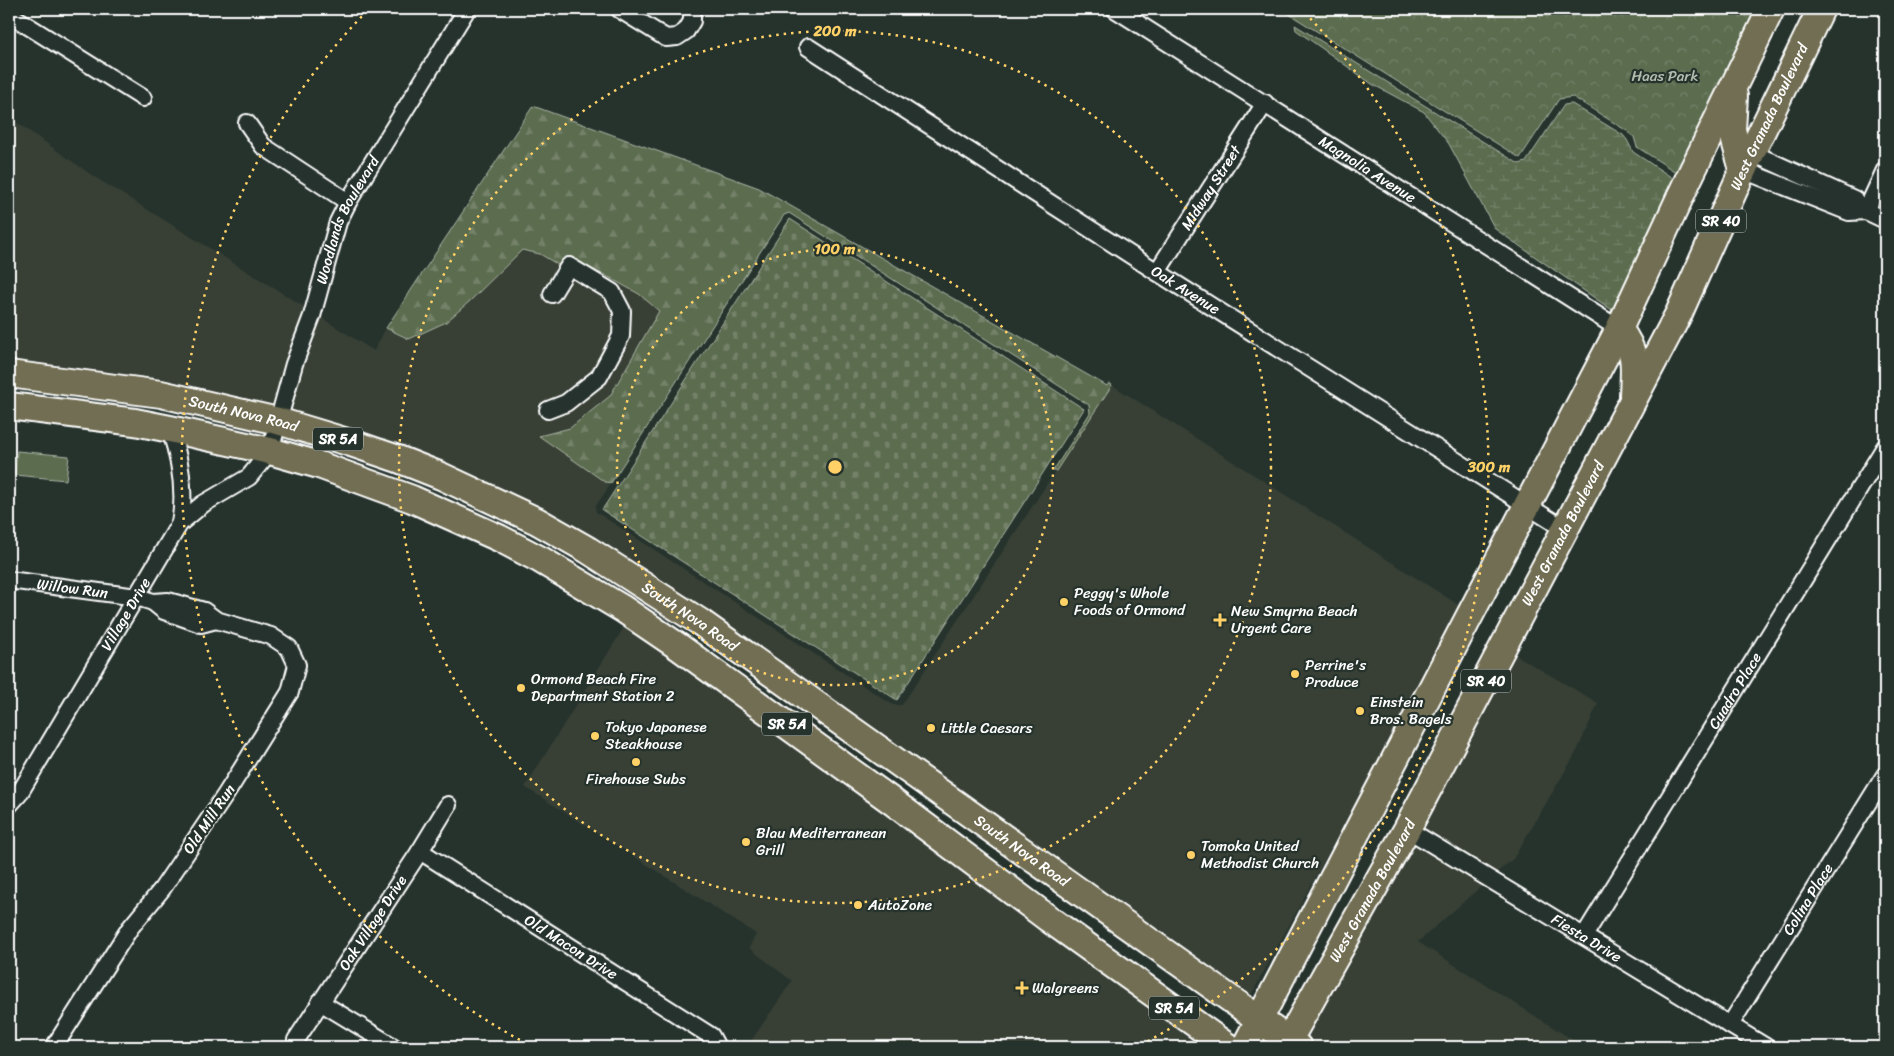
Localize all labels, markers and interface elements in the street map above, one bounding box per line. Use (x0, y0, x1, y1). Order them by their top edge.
text: 200 m (812, 18, 857, 44)
street label: West Granada Boulevard (1723, 38, 1816, 194)
park label: Haas Park (1632, 63, 1698, 89)
street label: Magnolia Avenue (1313, 128, 1422, 210)
street label: Midway Street (1174, 139, 1248, 236)
street label: Woodlands Boulevard (308, 150, 387, 287)
road number: SR 40 (1696, 210, 1746, 232)
text: 100 m (815, 236, 856, 262)
street label: Oak Avenue (1146, 258, 1226, 322)
street label: South Nova Road (186, 388, 302, 440)
road number: SR 5A (313, 428, 363, 450)
text: 300 m (1467, 454, 1511, 480)
street label: West Granada Boulevard (1514, 455, 1612, 610)
centre of rings (826, 458, 844, 476)
street label: Willow Run (35, 571, 110, 606)
street label: Village Drive (94, 572, 158, 656)
street label: South Nova Road (636, 575, 745, 659)
place label: Peggy's Whole Foods of Ormond (1074, 580, 1186, 623)
marker: Peggy's Whole Foods of Ormond (1058, 596, 1070, 608)
place label: New Smyrna Beach Urgent Care (1231, 598, 1358, 641)
marker: New Smyrna Beach Urgent Care (1213, 613, 1227, 627)
street label: Cuadro Place (1701, 647, 1769, 734)
place label: Perrine's Produce (1305, 652, 1366, 695)
place label: Ormond Beach Fire Department Station 2 (531, 666, 675, 709)
marker: Perrine's Produce (1289, 668, 1301, 680)
road number: SR 40 (1461, 669, 1511, 692)
marker: Ormond Beach Fire Department Station 2 (515, 682, 527, 694)
place label: Einstein Bros. Bagels (1370, 689, 1452, 732)
marker: Einstein Bros. Bagels (1354, 705, 1366, 717)
road number: SR 5A (762, 712, 812, 736)
place label: Tokyo Japanese Steakhouse (605, 714, 707, 757)
place label: Little Caesars (941, 715, 1033, 741)
marker: Little Caesars (925, 722, 937, 734)
marker: Tokyo Japanese Steakhouse (589, 730, 601, 742)
marker: Firehouse Subs (630, 756, 642, 768)
place label: Firehouse Subs (586, 766, 686, 792)
street label: Old Mill Run (176, 779, 242, 859)
street label: South Nova Road (969, 808, 1076, 894)
street label: West Granada Boulevard (1322, 814, 1423, 967)
place label: Blau Mediterranean Grill (756, 820, 886, 863)
place label: Tomoka United Methodist Church (1201, 833, 1319, 876)
marker: Blau Mediterranean Grill (740, 836, 752, 848)
marker: Tomoka United Methodist Church (1185, 849, 1197, 861)
street label: Colina Place (1776, 858, 1841, 941)
street label: Oak Village Drive (332, 870, 414, 976)
place label: AutoZone (867, 892, 932, 918)
marker: AutoZone (852, 899, 864, 911)
street label: Fiesta Drive (1546, 906, 1627, 970)
street label: Old Macon Drive (519, 907, 623, 987)
place label: Walgreens (1032, 975, 1099, 1001)
marker: Walgreens (1016, 982, 1028, 994)
road number: SR 5A (1149, 996, 1199, 1020)

